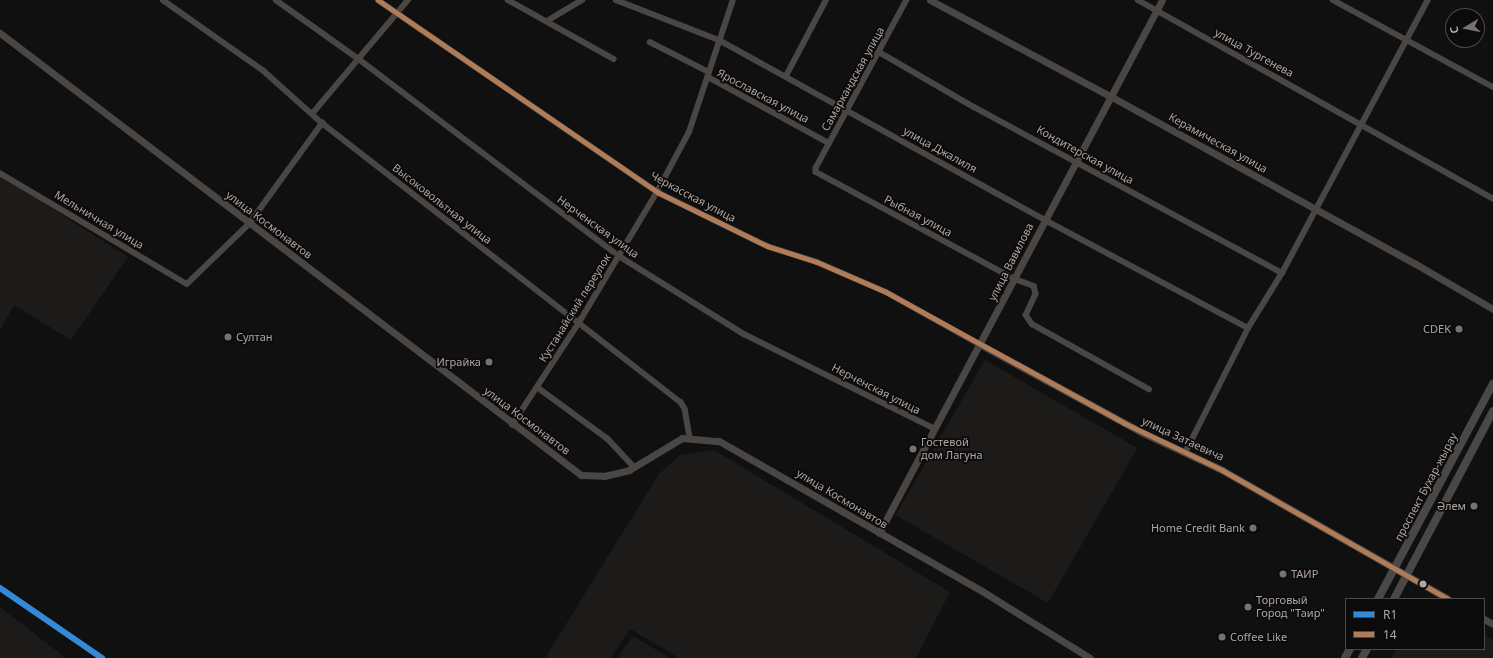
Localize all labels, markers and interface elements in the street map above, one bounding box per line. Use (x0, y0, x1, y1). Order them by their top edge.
north arrow (1445, 8, 1485, 48)
street label: Самаркандская улица (819, 25, 887, 133)
text: С (1446, 25, 1462, 35)
street label: улица Тургенева (1212, 26, 1296, 80)
street label: Ярославская улица (715, 66, 811, 126)
street label: Керамическая улица (1166, 110, 1270, 176)
street label: Кондитерская улица (1034, 123, 1136, 187)
street label: улица Джалиля (901, 124, 979, 176)
street label: Высоковольтная улица (390, 161, 494, 247)
street label: Черкасская улица (648, 169, 738, 225)
street label: Мельничная улица (52, 188, 146, 252)
street label: улица Космонавтов (223, 188, 315, 262)
street label: Нерченская улица (555, 193, 641, 261)
street label: Рыбная улица (882, 193, 954, 239)
street label: улица Вавилова (986, 221, 1036, 303)
street label: Кустанайский переулок (536, 251, 614, 365)
place label: CDEK (1423, 322, 1451, 336)
marker: CDEK (1454, 324, 1464, 334)
place label: Султан (236, 330, 273, 344)
marker: Султан (223, 332, 233, 342)
place label: Играйка (436, 355, 481, 369)
marker: Играйка (484, 357, 494, 367)
street label: Нерченская улица (829, 361, 923, 417)
street label: улица Космонавтов (481, 384, 573, 458)
street label: улица Затаевича (1140, 414, 1226, 464)
street label: проспект Бухар-жырау (1392, 431, 1460, 543)
place label: Гостевой дом Лагуна (921, 436, 983, 462)
marker: Гостевой дом Лагуна (908, 444, 918, 454)
street label: улица Космонавтов (794, 466, 890, 532)
place label: Әлем (1437, 499, 1466, 513)
marker: Әлем (1469, 501, 1479, 511)
place label: Home Credit Bank (1151, 521, 1245, 535)
marker: Home Credit Bank (1248, 523, 1258, 533)
place label: ТАИР (1291, 567, 1318, 581)
marker: ТАИР (1278, 569, 1288, 579)
unlabelled marker (1418, 579, 1428, 589)
place label: Торговый Город "Таир" (1256, 594, 1325, 620)
legend (1345, 598, 1485, 650)
marker: Торговый Город "Таир" (1243, 602, 1253, 612)
text: R1 (1383, 606, 1397, 623)
text: 14 (1383, 626, 1397, 643)
place label: Coffee Like (1230, 630, 1287, 644)
marker: Coffee Like (1217, 632, 1227, 642)

